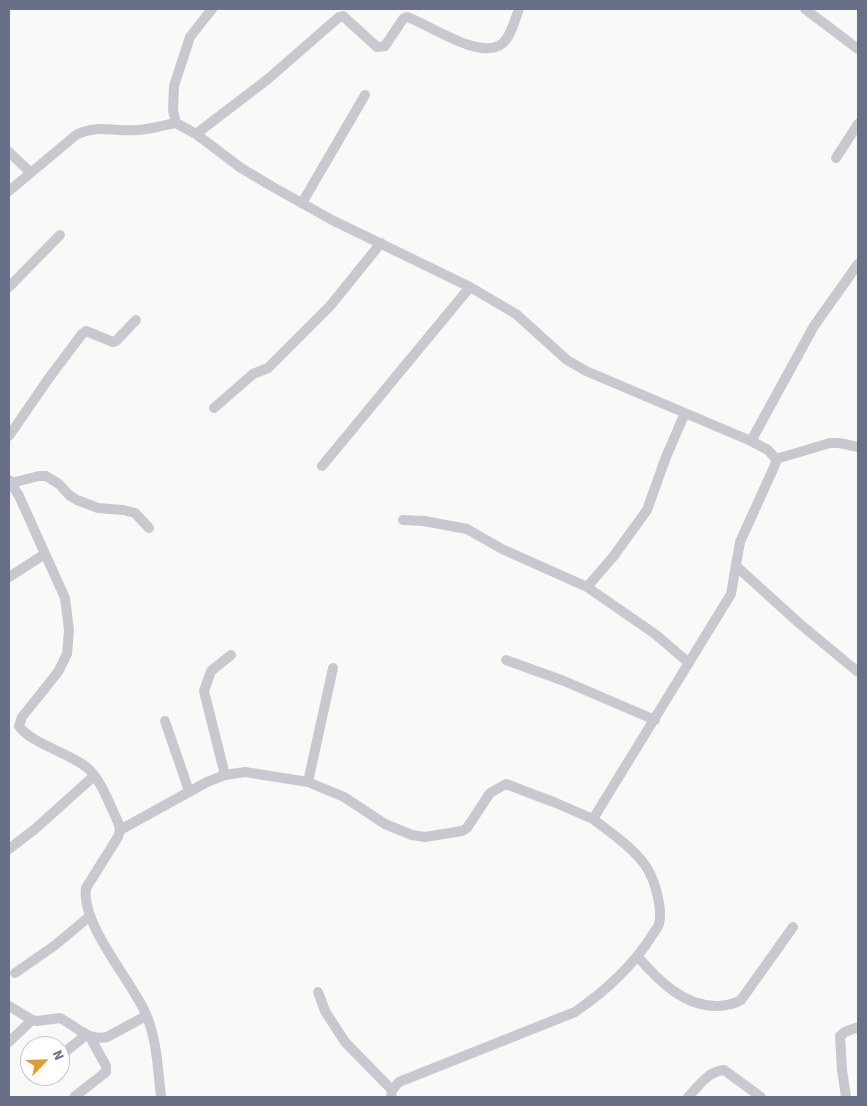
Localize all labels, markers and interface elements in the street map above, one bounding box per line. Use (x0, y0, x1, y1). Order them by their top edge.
north arrow (20, 1036, 70, 1086)
text: N (47, 1047, 69, 1064)

